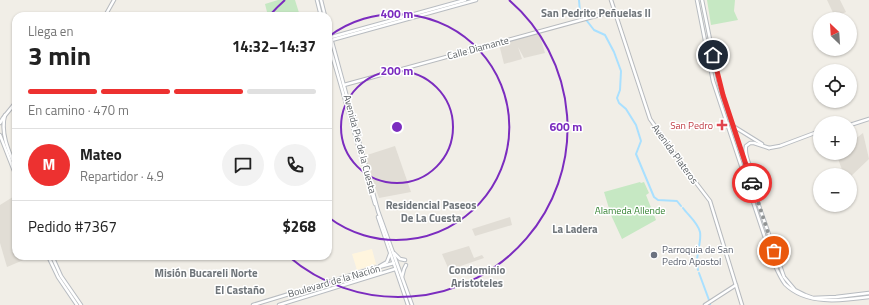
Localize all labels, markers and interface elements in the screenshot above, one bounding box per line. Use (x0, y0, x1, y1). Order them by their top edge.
text: 400 m (381, 4, 413, 23)
district label: San Pedrito Peñuelas II (541, 5, 651, 21)
north arrow (813, 12, 857, 56)
map controls (813, 12, 857, 212)
text: Llega en (28, 21, 73, 41)
street label: Calle Diamante (446, 33, 510, 63)
text: 14:32–14:37 (232, 35, 316, 58)
text: 3 min (28, 36, 91, 75)
pin (696, 38, 730, 72)
icon: home (702, 44, 724, 66)
text: 200 m (381, 61, 413, 80)
button: locate (813, 64, 857, 108)
street label: Avenida Pie de la Cuesta (340, 93, 380, 195)
text: En camino · 470 m (28, 100, 129, 120)
button: + (813, 116, 857, 160)
text: 600 m (550, 117, 582, 136)
place label: San Pedro (670, 118, 713, 133)
marker: San Pedro (716, 119, 728, 131)
centre of rings (390, 120, 404, 134)
street label: Avenida Plateros (648, 121, 702, 187)
text: Mateo (80, 143, 122, 166)
button: chat (222, 144, 264, 186)
button: phone (274, 144, 316, 186)
text: M (43, 153, 55, 176)
courier (732, 163, 772, 203)
text: Repartidor · 4.9 (80, 166, 164, 186)
button: − (813, 168, 857, 212)
icon: car (741, 172, 763, 194)
district label: Residencial Paseos De La Cuesta (386, 197, 476, 226)
park label: Alameda Allende (595, 203, 665, 218)
text: Pedido #7367 (28, 215, 117, 238)
text: $268 (282, 215, 316, 238)
district label: La Ladera (552, 221, 598, 237)
pin (757, 234, 791, 268)
icon: bag (763, 240, 785, 262)
place label: Parroquia de San Pedro Apostol (662, 242, 733, 269)
marker: Parroquia de San Pedro Apostol (649, 250, 659, 260)
street label: Boulevard de la Nación (286, 261, 382, 301)
district label: Condominio Aristoteles (449, 262, 505, 291)
district label: Misión Bucareli Norte (154, 265, 258, 281)
district label: El Castaño (215, 282, 265, 298)

